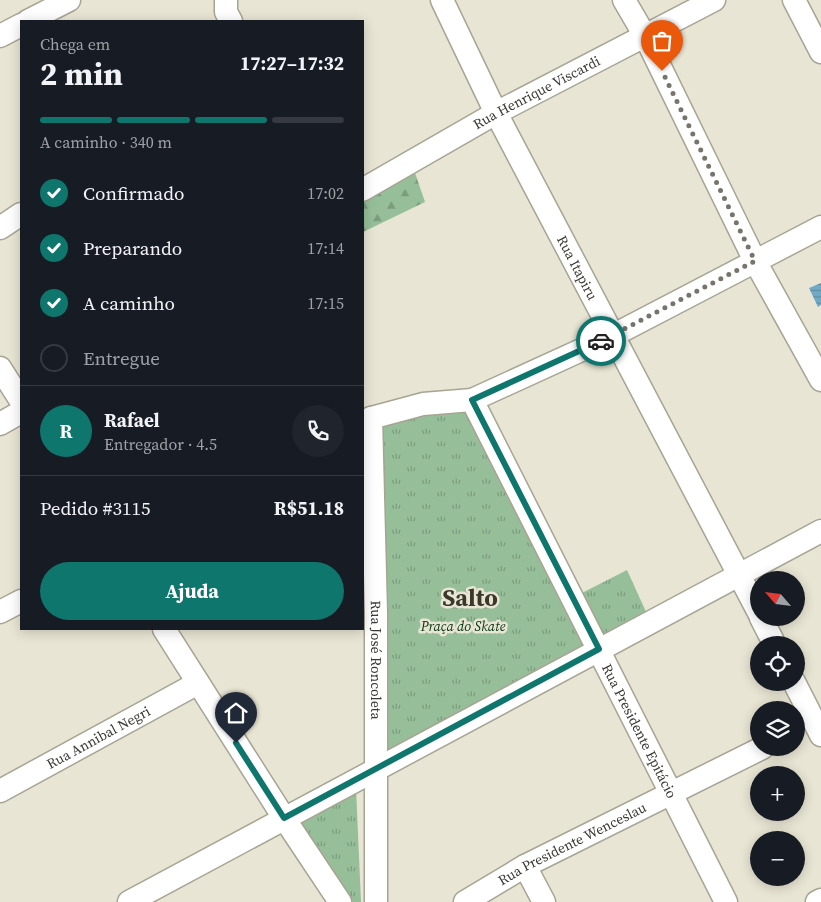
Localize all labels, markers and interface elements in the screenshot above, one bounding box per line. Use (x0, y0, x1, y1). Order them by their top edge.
pin (641, 20, 683, 71)
icon: bag (648, 27, 676, 55)
text: Chega em (40, 33, 110, 55)
text: 17:27–17:32 (240, 50, 344, 76)
street label: Rua Henrique Viscardi (469, 51, 604, 134)
text: 2 min (40, 52, 123, 96)
text: A caminho · 340 m (40, 131, 172, 153)
icon: check (40, 179, 68, 207)
text: Confirmado (83, 180, 185, 206)
text: 17:02 (307, 182, 344, 204)
street label: Rua Itapiru (552, 232, 603, 304)
icon: check (40, 234, 68, 262)
text: Preparando (83, 235, 182, 261)
text: 17:14 (307, 237, 344, 259)
icon: check (40, 289, 68, 317)
text: A caminho (83, 290, 175, 316)
text: 17:15 (307, 292, 344, 314)
courier (576, 316, 626, 366)
icon: car (587, 327, 615, 355)
text: Entregue (83, 345, 160, 371)
button: phone (292, 405, 344, 457)
text: Rafael (104, 407, 160, 433)
text: R (60, 418, 72, 444)
text: Entregador · 4.5 (104, 433, 217, 455)
text: Pedido #3115 (40, 495, 151, 521)
text: R$51.18 (274, 495, 344, 521)
button: Ajuda (40, 562, 344, 620)
north arrow (750, 571, 805, 626)
map controls (750, 571, 805, 886)
district label: Salto (442, 581, 498, 614)
street label: Rua José Roncoleta (366, 600, 386, 720)
park label: Praça do Skate (420, 616, 506, 636)
button: locate (750, 636, 805, 691)
street label: Rua Presidente Epitácio (597, 660, 682, 802)
pin (215, 692, 257, 743)
icon: home (222, 699, 250, 727)
street label: Rua Annibal Negri (43, 701, 154, 774)
button: layers (750, 701, 805, 756)
button: + (750, 766, 805, 821)
street label: Rua Presidente Wenceslau (494, 797, 650, 890)
button: − (750, 831, 805, 886)

